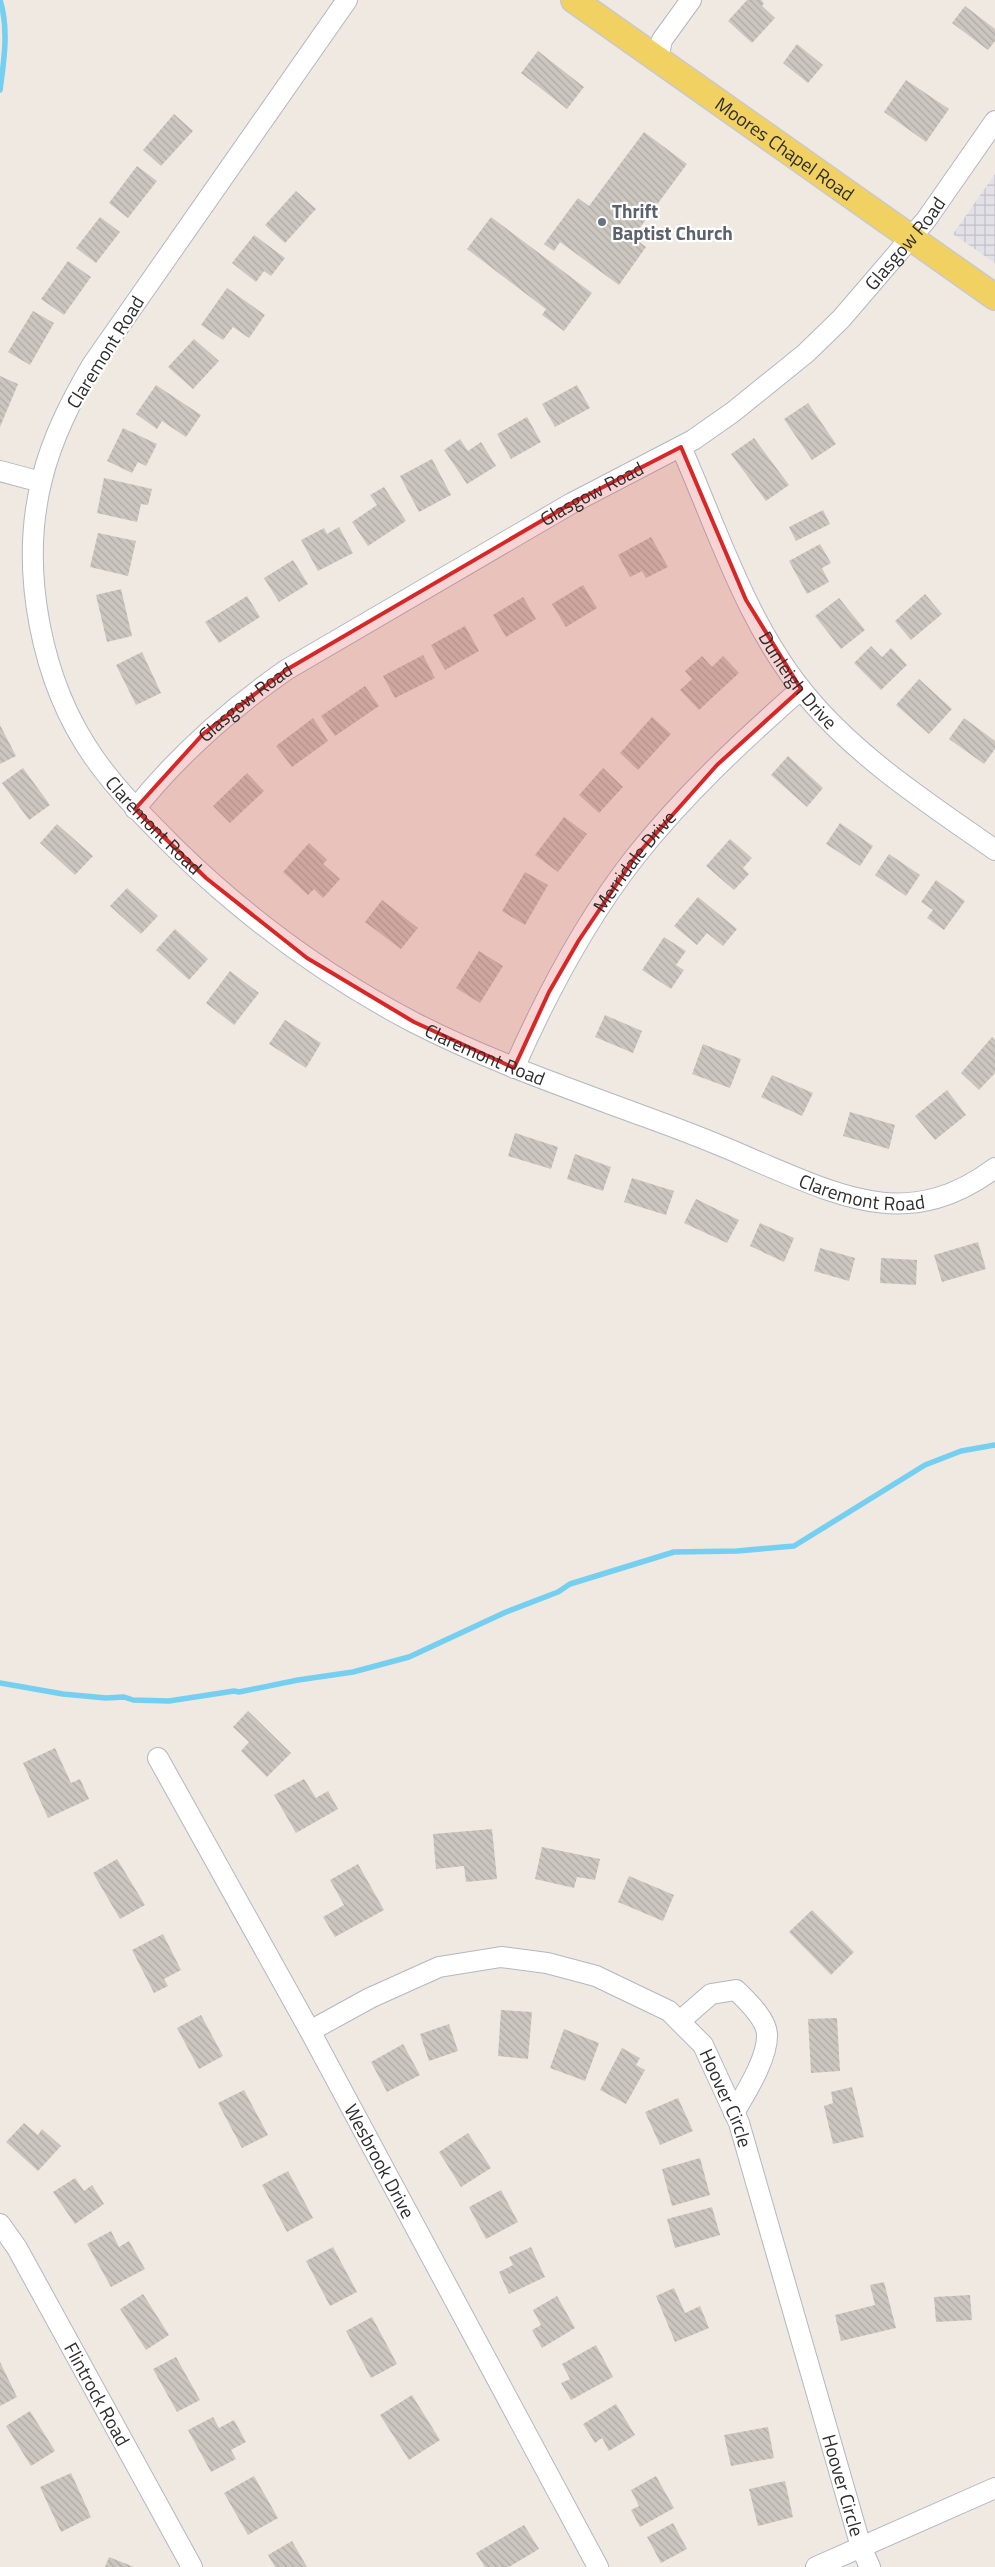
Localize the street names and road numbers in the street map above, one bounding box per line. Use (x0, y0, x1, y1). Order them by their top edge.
street label: Moores Chapel Road (710, 89, 861, 208)
street label: Glasgow Road (857, 191, 952, 296)
street label: Claremont Road (58, 290, 151, 414)
street label: Glasgow Road (534, 453, 648, 533)
street label: Dunleigh Drive (752, 626, 844, 736)
street label: Glasgow Road (191, 654, 297, 748)
street label: Claremont Road (99, 769, 209, 881)
street label: Merridale Drive (585, 803, 682, 918)
street label: Claremont Road (420, 1015, 550, 1092)
street label: Claremont Road (795, 1165, 927, 1217)
street label: Hoover Circle (693, 2044, 760, 2151)
street label: Wesbrook Drive (338, 2098, 423, 2223)
street label: Flintrock Road (57, 2337, 138, 2451)
street label: Hoover Circle (815, 2431, 872, 2540)

